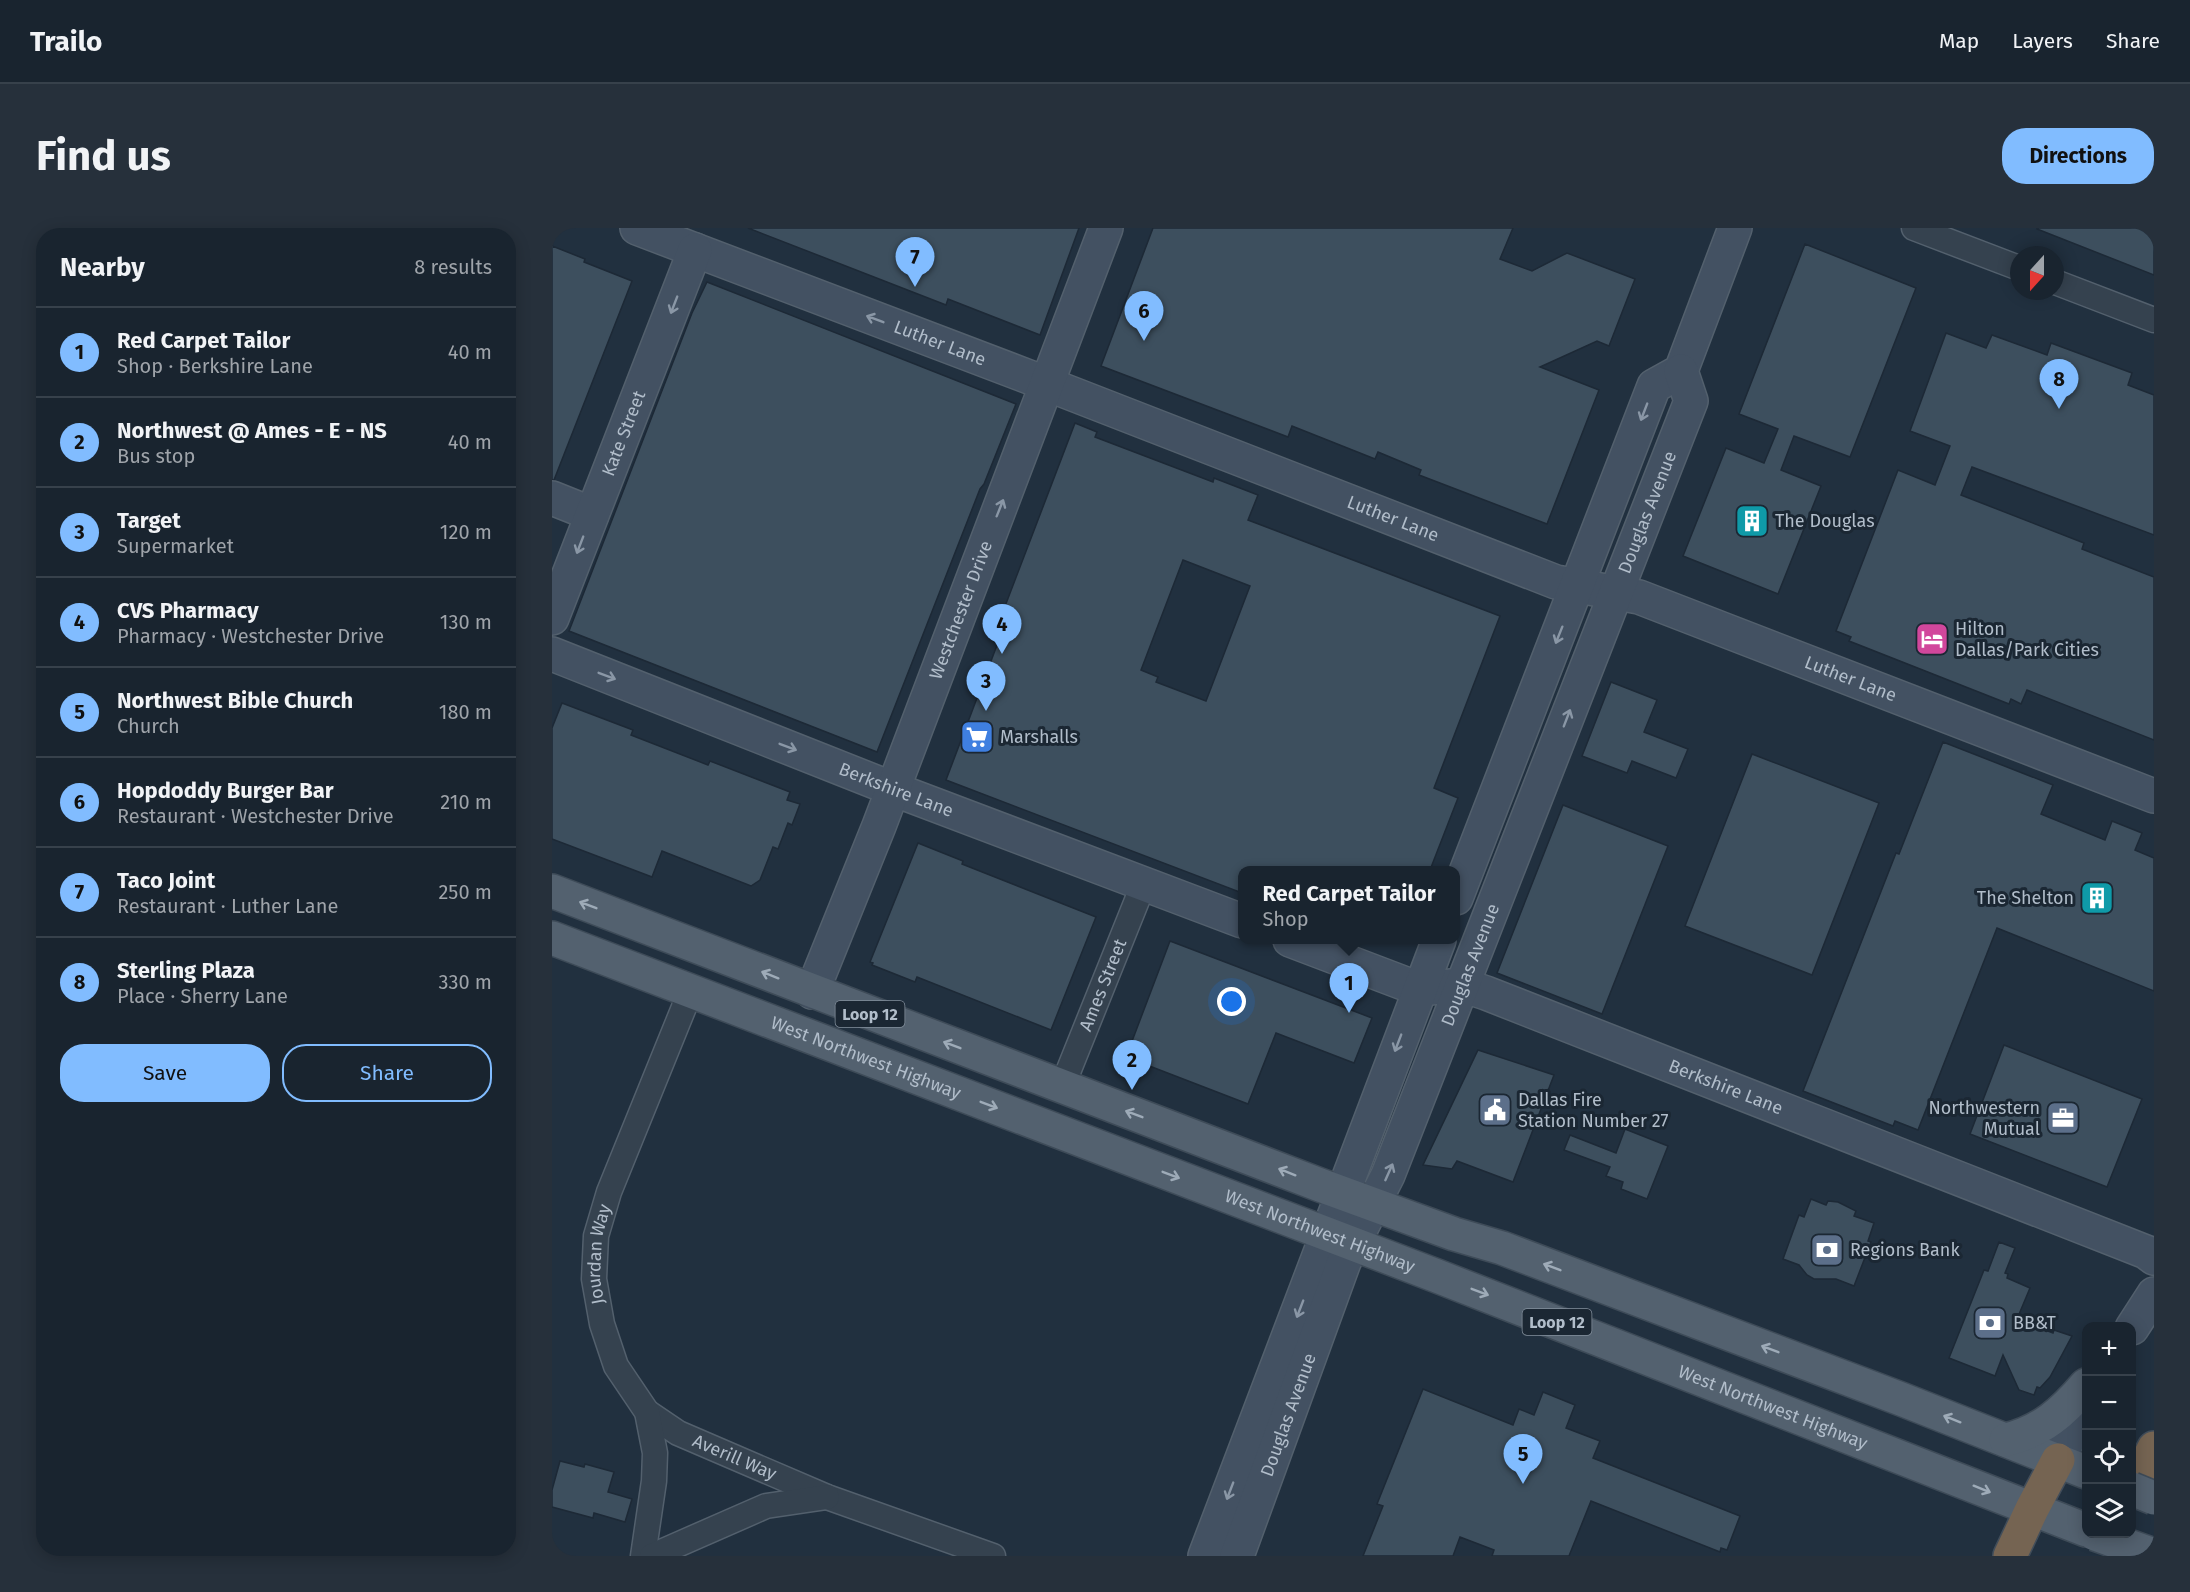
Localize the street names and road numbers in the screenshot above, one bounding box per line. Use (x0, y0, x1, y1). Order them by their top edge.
street label: Luther Lane (891, 316, 989, 371)
street label: Kate Street (597, 387, 650, 479)
street label: Douglas Avenue (1614, 448, 1681, 577)
street label: Luther Lane (1344, 491, 1442, 546)
street label: Westchester Drive (925, 538, 997, 682)
street label: Luther Lane (1801, 651, 1900, 706)
street label: Berkshire Lane (836, 758, 956, 822)
street label: Douglas Avenue (1436, 900, 1504, 1029)
street label: Ames Street (1075, 935, 1132, 1034)
road number: Loop 12 (836, 1001, 904, 1027)
street label: West Northwest Highway (768, 1012, 964, 1104)
street label: Berkshire Lane (1665, 1055, 1786, 1119)
street label: West Northwest Highway (1222, 1185, 1418, 1278)
street label: Jourdan Way (583, 1201, 616, 1306)
road number: Loop 12 (1522, 1309, 1592, 1335)
street label: Douglas Avenue (1256, 1350, 1321, 1480)
street label: West Northwest Highway (1675, 1360, 1871, 1455)
street label: Averill Way (689, 1430, 780, 1485)

